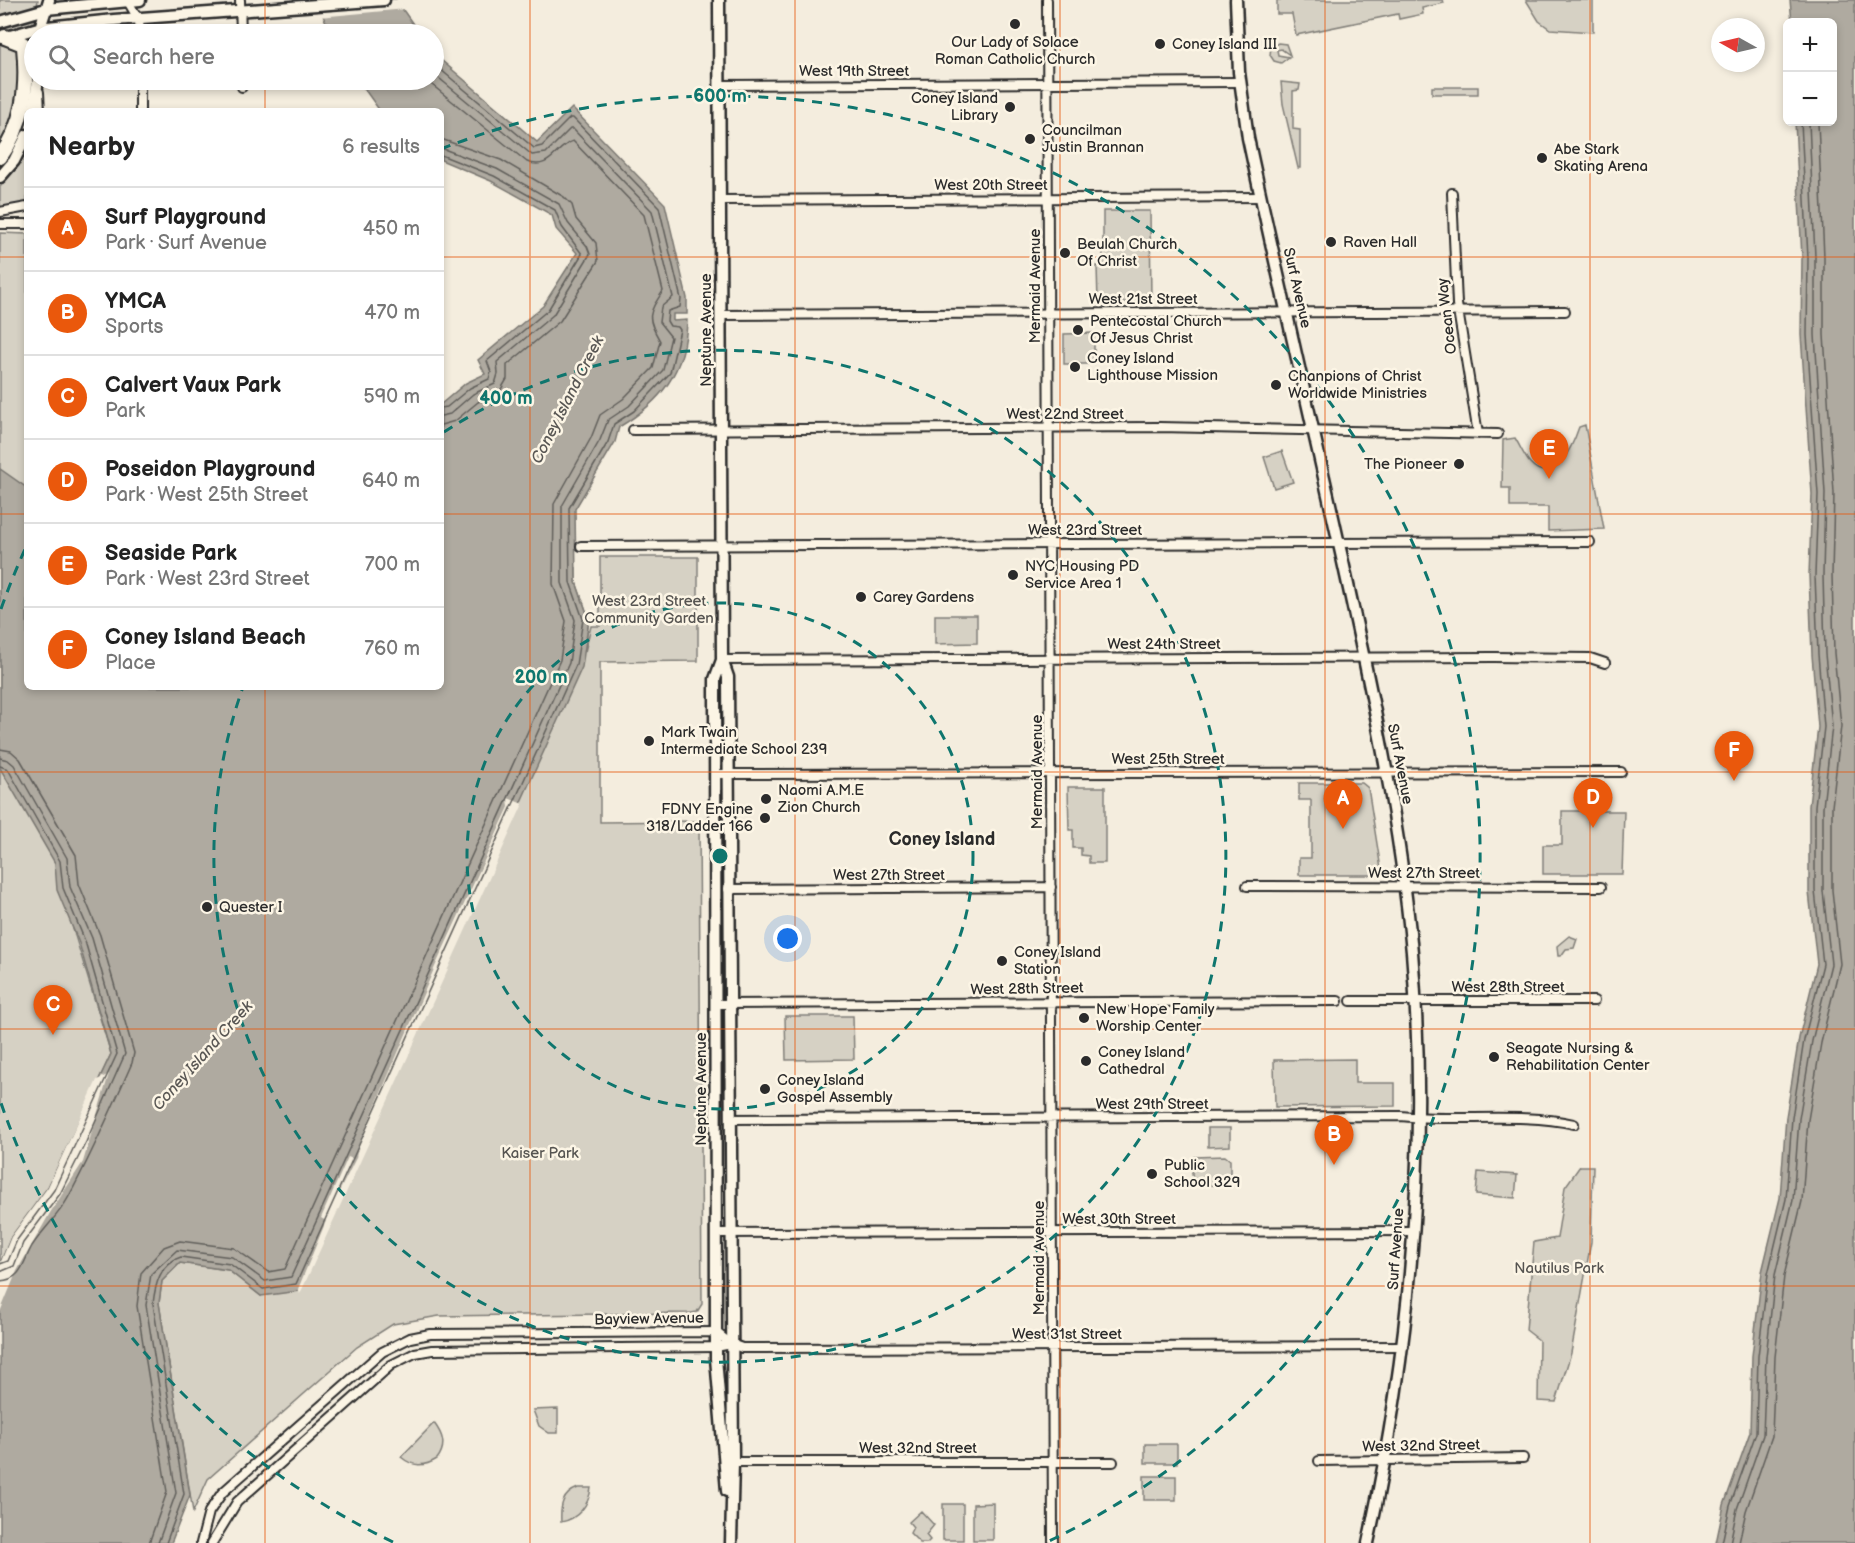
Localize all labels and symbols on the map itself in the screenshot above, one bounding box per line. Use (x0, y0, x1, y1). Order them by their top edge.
marker: Our Lady of Solace Roman Catholic Church (1008, 17, 1022, 31)
north arrow (1711, 18, 1765, 72)
place label: Our Lady of Solace Roman Catholic Church (935, 33, 1095, 69)
place label: Coney Island III (1172, 35, 1277, 54)
marker: Coney Island III (1153, 37, 1167, 51)
street label: West 19th Street (799, 62, 909, 81)
text: 600 m (693, 86, 747, 107)
place label: Coney Island Library (911, 89, 998, 125)
marker: Coney Island Library (1003, 100, 1017, 114)
place label: Councilman Justin Brannan (1042, 121, 1144, 157)
marker: Councilman Justin Brannan (1023, 132, 1037, 146)
place label: Abe Stark Skating Arena (1554, 140, 1648, 176)
marker: Abe Stark Skating Arena (1535, 151, 1549, 165)
street label: West 20th Street (934, 176, 1048, 195)
street label: Mermaid Avenue (1026, 229, 1045, 343)
place label: Raven Hall (1343, 233, 1417, 252)
place label: Beulah Church Of Christ (1077, 235, 1177, 271)
marker: Raven Hall (1324, 235, 1338, 249)
marker: Beulah Church Of Christ (1058, 246, 1072, 260)
street label: Surf Avenue (1279, 246, 1315, 330)
street label: Neptune Avenue (697, 273, 716, 387)
street label: Ocean Way (1433, 277, 1461, 355)
street label: West 21st Street (1088, 290, 1198, 309)
place label: Pentecostal Church Of Jesus Christ (1090, 312, 1222, 348)
marker: Pentecostal Church Of Jesus Christ (1071, 323, 1085, 337)
water label: Coney Island Creek (528, 332, 609, 467)
place label: Coney Island Lighthouse Mission (1087, 349, 1218, 385)
marker: Coney Island Lighthouse Mission (1068, 360, 1082, 374)
place label: Chanpions of Christ Worldwide Ministries (1288, 367, 1427, 403)
marker: Chanpions of Christ Worldwide Ministries (1269, 378, 1283, 392)
text: 400 m (479, 388, 533, 409)
street label: West 22nd Street (1006, 405, 1124, 424)
pin: E (1530, 430, 1568, 479)
place label: The Pioneer (1364, 455, 1448, 474)
marker: The Pioneer (1452, 457, 1466, 471)
street label: West 23rd Street (1028, 521, 1143, 540)
place label: NYC Housing PD Service Area 1 (1025, 557, 1139, 593)
marker: NYC Housing PD Service Area 1 (1006, 568, 1020, 582)
place label: Carey Gardens (873, 588, 975, 607)
marker: Carey Gardens (854, 590, 868, 604)
park label: West 23rd Street Community Garden (584, 592, 714, 628)
street label: West 24th Street (1107, 635, 1221, 654)
text: 200 m (514, 667, 568, 688)
street label: Mermaid Avenue (1028, 715, 1047, 829)
street label: Surf Avenue (1383, 722, 1417, 806)
place label: Mark Twain Intermediate School 239 (661, 723, 828, 759)
pin: F (1714, 732, 1754, 781)
marker: Mark Twain Intermediate School 239 (642, 734, 656, 748)
street label: West 25th Street (1111, 750, 1225, 769)
pin: D (1574, 778, 1612, 828)
pin: A (1324, 780, 1362, 829)
place label: Naomi A.M.E Zion Church (777, 781, 864, 817)
marker: Naomi A.M.E Zion Church (759, 792, 773, 806)
place label: FDNY Engine 318/Ladder 166 (646, 800, 753, 836)
marker: FDNY Engine 318/Ladder 166 (758, 811, 772, 825)
district label: Coney Island (889, 829, 995, 850)
centre of rings (710, 846, 730, 866)
street label: West 27th Street (1368, 864, 1480, 883)
street label: West 27th Street (833, 866, 945, 885)
place label: Quester I (219, 898, 283, 917)
marker: Quester I (200, 900, 214, 914)
your location (773, 924, 802, 953)
place label: Coney Island Station (1014, 943, 1101, 979)
marker: Coney Island Station (995, 954, 1009, 968)
street label: West 28th Street (1451, 978, 1565, 997)
street label: West 28th Street (970, 979, 1084, 999)
pin: C (34, 986, 72, 1035)
water label: Coney Island Creek (149, 996, 258, 1115)
place label: New Hope Family Worship Center (1096, 1000, 1215, 1036)
marker: New Hope Family Worship Center (1077, 1011, 1091, 1025)
street label: Neptune Avenue (692, 1032, 711, 1146)
place label: Seagate Nursing & Rehabilitation Center (1506, 1039, 1650, 1075)
place label: Coney Island Cathedral (1098, 1043, 1185, 1079)
marker: Seagate Nursing & Rehabilitation Center (1487, 1050, 1501, 1064)
marker: Coney Island Cathedral (1079, 1054, 1093, 1068)
place label: Coney Island Gospel Assembly (777, 1071, 893, 1107)
marker: Coney Island Gospel Assembly (758, 1082, 772, 1096)
street label: West 29th Street (1095, 1095, 1209, 1114)
pin: B (1314, 1116, 1354, 1165)
park label: Kaiser Park (501, 1144, 579, 1163)
place label: Public School 329 (1164, 1156, 1241, 1192)
marker: Public School 329 (1145, 1167, 1159, 1181)
street label: Mermaid Avenue (1030, 1201, 1049, 1315)
street label: Surf Avenue (1384, 1207, 1408, 1291)
street label: West 30th Street (1062, 1210, 1176, 1229)
park label: Nautilus Park (1514, 1259, 1604, 1278)
street label: Bayview Avenue (594, 1309, 704, 1329)
street label: West 31st Street (1012, 1325, 1122, 1344)
street label: West 32nd Street (1362, 1435, 1480, 1457)
street label: West 32nd Street (859, 1439, 977, 1458)

